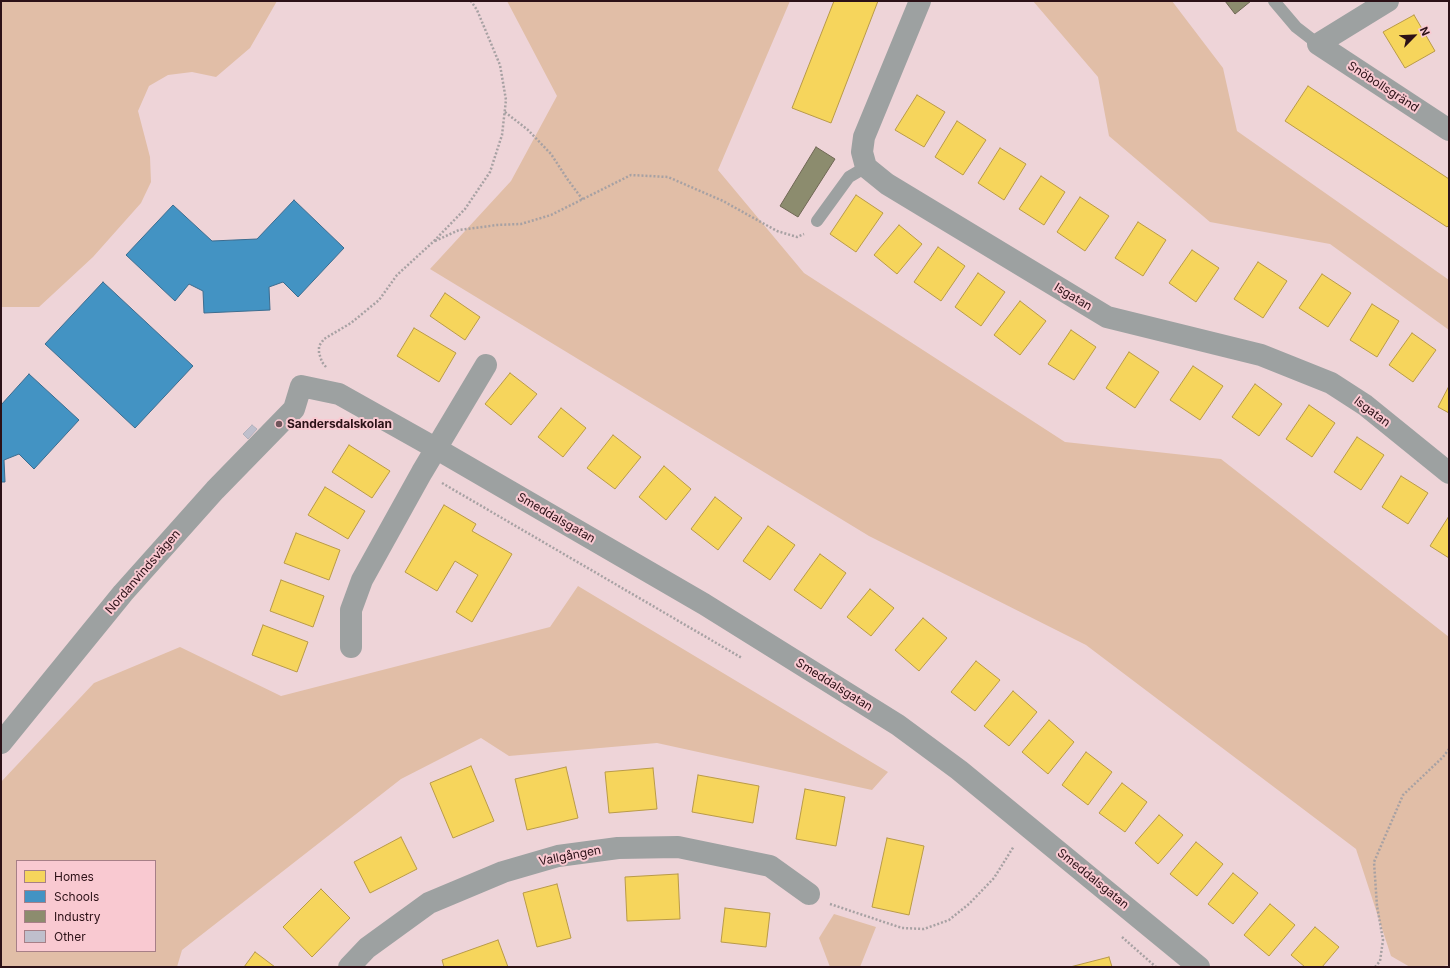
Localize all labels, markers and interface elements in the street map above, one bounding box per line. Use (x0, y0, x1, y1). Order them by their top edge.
north arrow (1394, 16, 1434, 56)
text: N (1417, 24, 1433, 38)
street label: Snöbollsgränd (1345, 59, 1421, 115)
street label: Isgatan (1052, 280, 1094, 314)
street label: Isgatan (1351, 394, 1393, 430)
place label: Sandersdalskolan (287, 417, 392, 431)
marker: Sandersdalskolan (274, 419, 284, 429)
street label: Smeddalsgatan (514, 490, 598, 546)
street label: Nordanvindsvägen (103, 527, 183, 617)
street label: Smeddalsgatan (793, 656, 875, 714)
street label: Vallgången (538, 843, 602, 869)
street label: Smeddalsgatan (1054, 846, 1132, 912)
legend (16, 860, 156, 952)
text: Homes (54, 869, 94, 884)
text: Schools (54, 889, 99, 904)
text: Industry (54, 909, 100, 924)
text: Other (54, 929, 86, 944)

